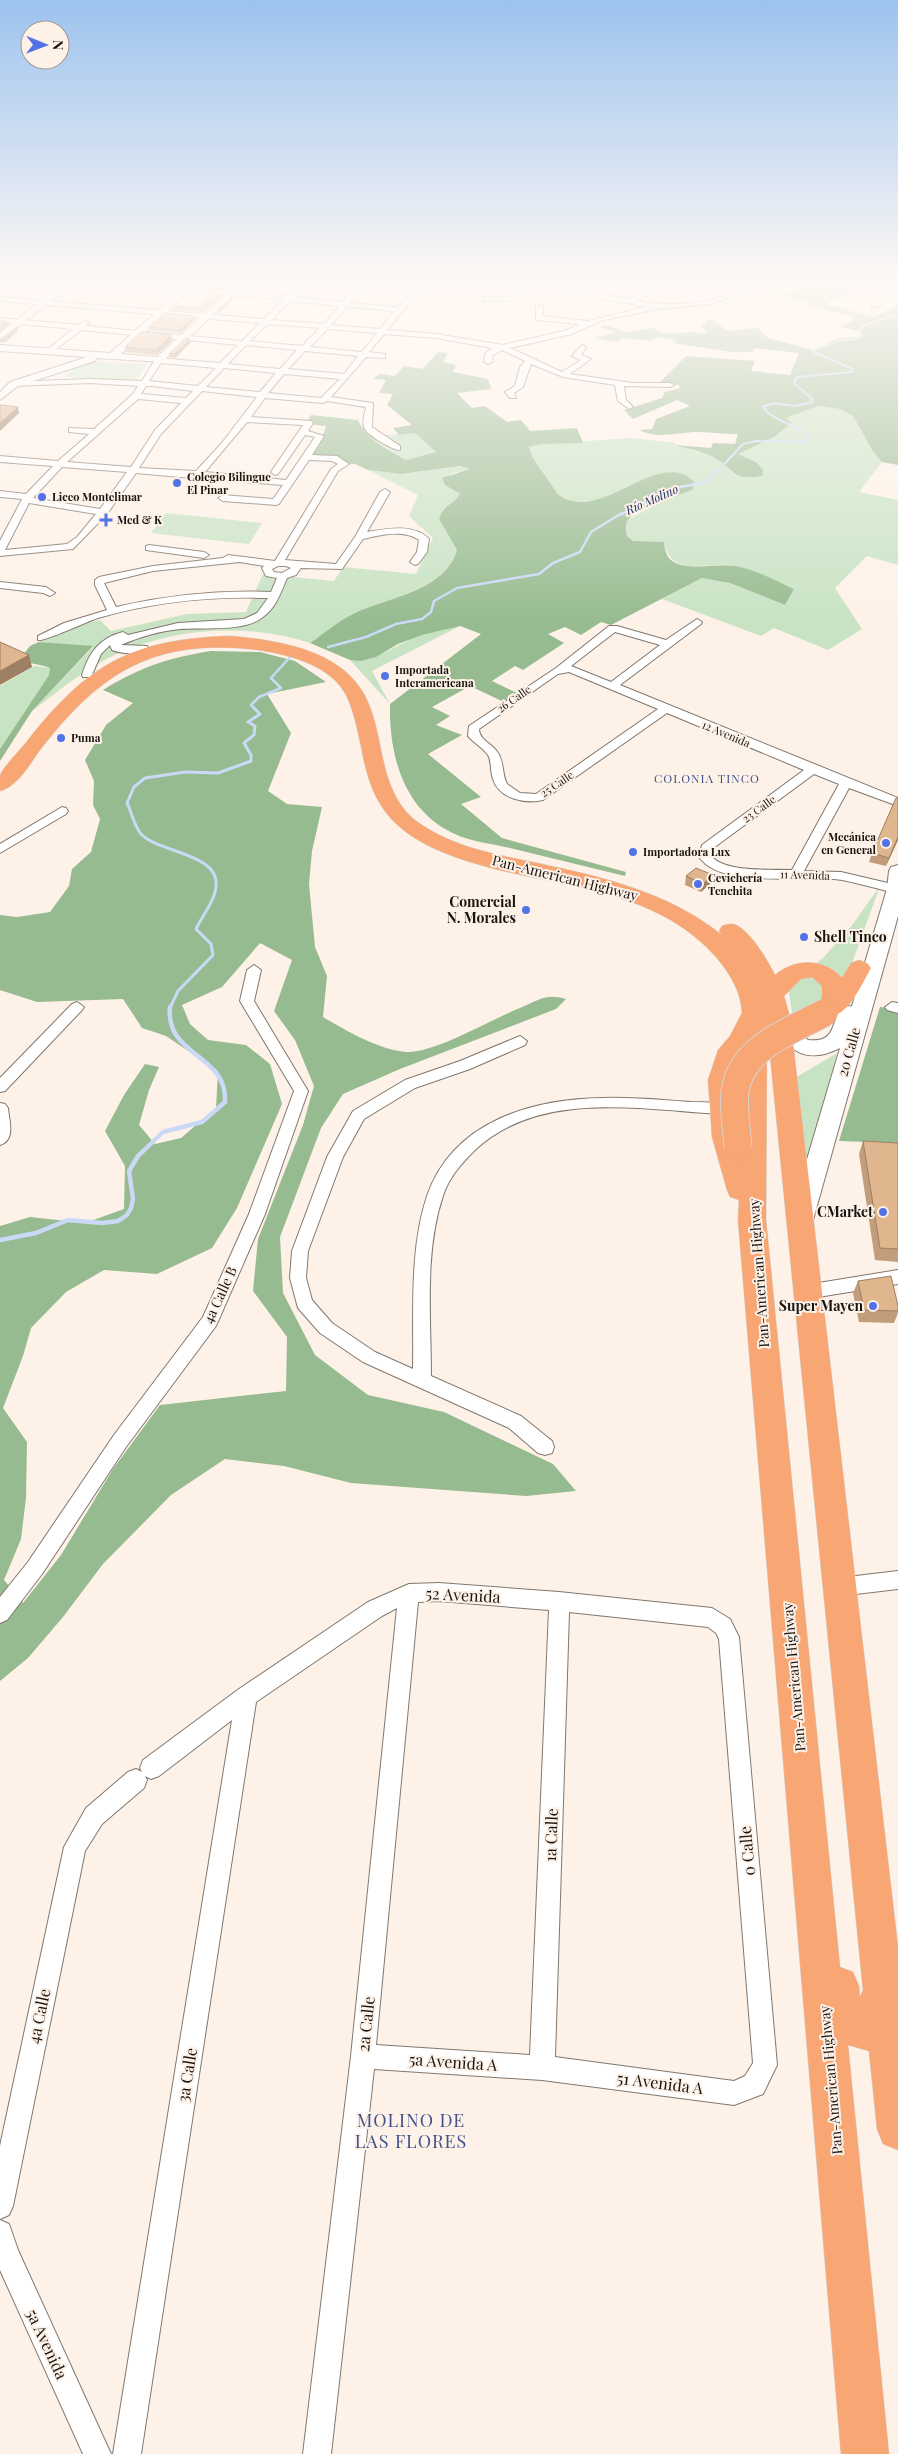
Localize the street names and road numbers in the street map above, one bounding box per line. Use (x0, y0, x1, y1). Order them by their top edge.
street label: 26 Calle (494, 681, 534, 716)
street label: 12 Avenida (700, 717, 753, 751)
street label: 25 Calle (537, 767, 577, 800)
street label: 23 Calle (739, 791, 779, 826)
street label: Pan-American Highway (490, 850, 640, 905)
street label: 11 Avenida (780, 866, 831, 883)
street label: 20 Calle (832, 1025, 865, 1079)
street label: Pan-American Highway (744, 1198, 773, 1348)
street label: 4a Calle B (198, 1263, 241, 1326)
street label: 52 Avenida (425, 1582, 501, 1607)
street label: Pan-American Highway (778, 1602, 809, 1752)
street label: 1a Calle (539, 1808, 562, 1862)
street label: 0 Calle (734, 1825, 759, 1877)
street label: 4a Calle (22, 1986, 55, 2045)
street label: 2a Calle (352, 1995, 379, 2053)
street label: Pan-American Highway (815, 2005, 846, 2155)
street label: 3a Calle (172, 2046, 201, 2104)
street label: 5a Avenida A (408, 2048, 499, 2075)
street label: 51 Avenida A (616, 2067, 705, 2098)
street label: 5a Avenida (22, 2305, 73, 2382)

